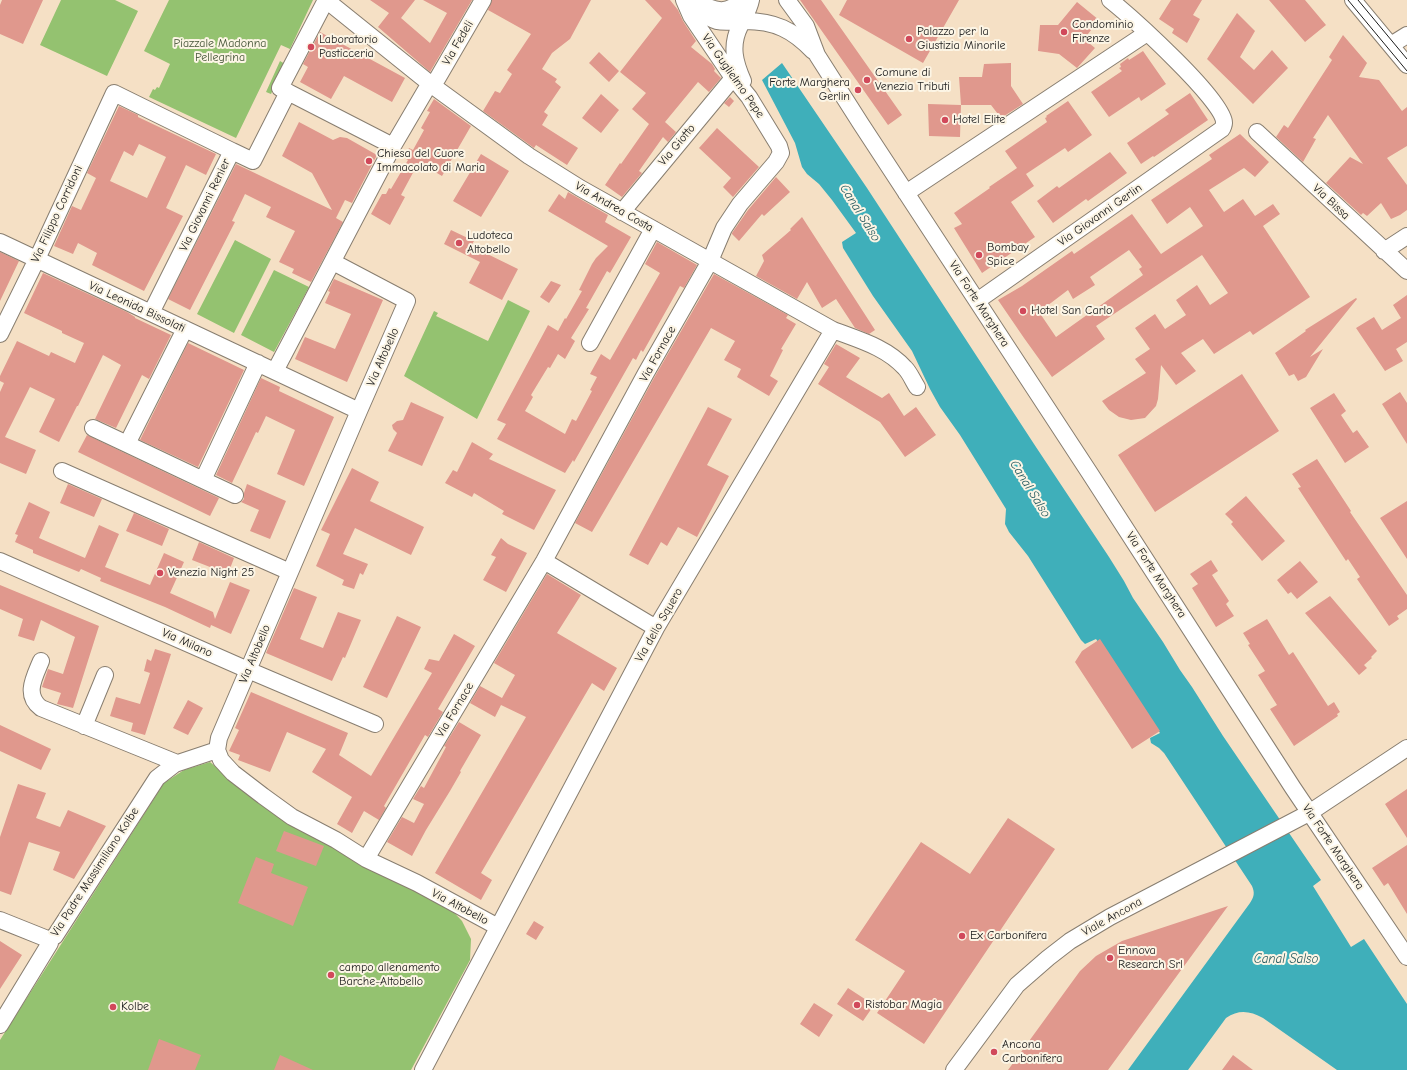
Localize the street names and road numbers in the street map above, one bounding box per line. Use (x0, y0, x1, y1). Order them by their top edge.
street label: Via Fedeli (439, 18, 477, 68)
street label: Via Guglielmo Pepe (699, 31, 767, 121)
street label: Via Giotto (655, 121, 699, 169)
street label: Via Giovanni Renier (176, 156, 234, 254)
street label: Via Filippo Corridoni (28, 163, 86, 265)
street label: Via Andrea Costa (572, 179, 656, 235)
street label: Via Giovanni Gerlin (1055, 181, 1145, 249)
street label: Via Bissa (1309, 181, 1353, 223)
street label: Via Forte Marghera (946, 258, 1012, 350)
street label: Via Leonida Bissolati (86, 278, 188, 336)
street label: Via Fornace (637, 324, 679, 384)
street label: Via Altobello (364, 326, 402, 388)
street label: Via Forte Marghera (1123, 529, 1189, 621)
street label: Via dello Squero (632, 585, 686, 665)
street label: Via Altobello (236, 622, 274, 686)
street label: Via Milano (159, 625, 215, 661)
street label: Via Fornace (433, 680, 477, 740)
street label: Via Forte Marghera (1299, 802, 1367, 892)
street label: Via Padre Massimiliano Kolbe (48, 805, 142, 939)
street label: Via Altobello (429, 886, 491, 928)
street label: Viale Ancona (1079, 895, 1145, 939)

